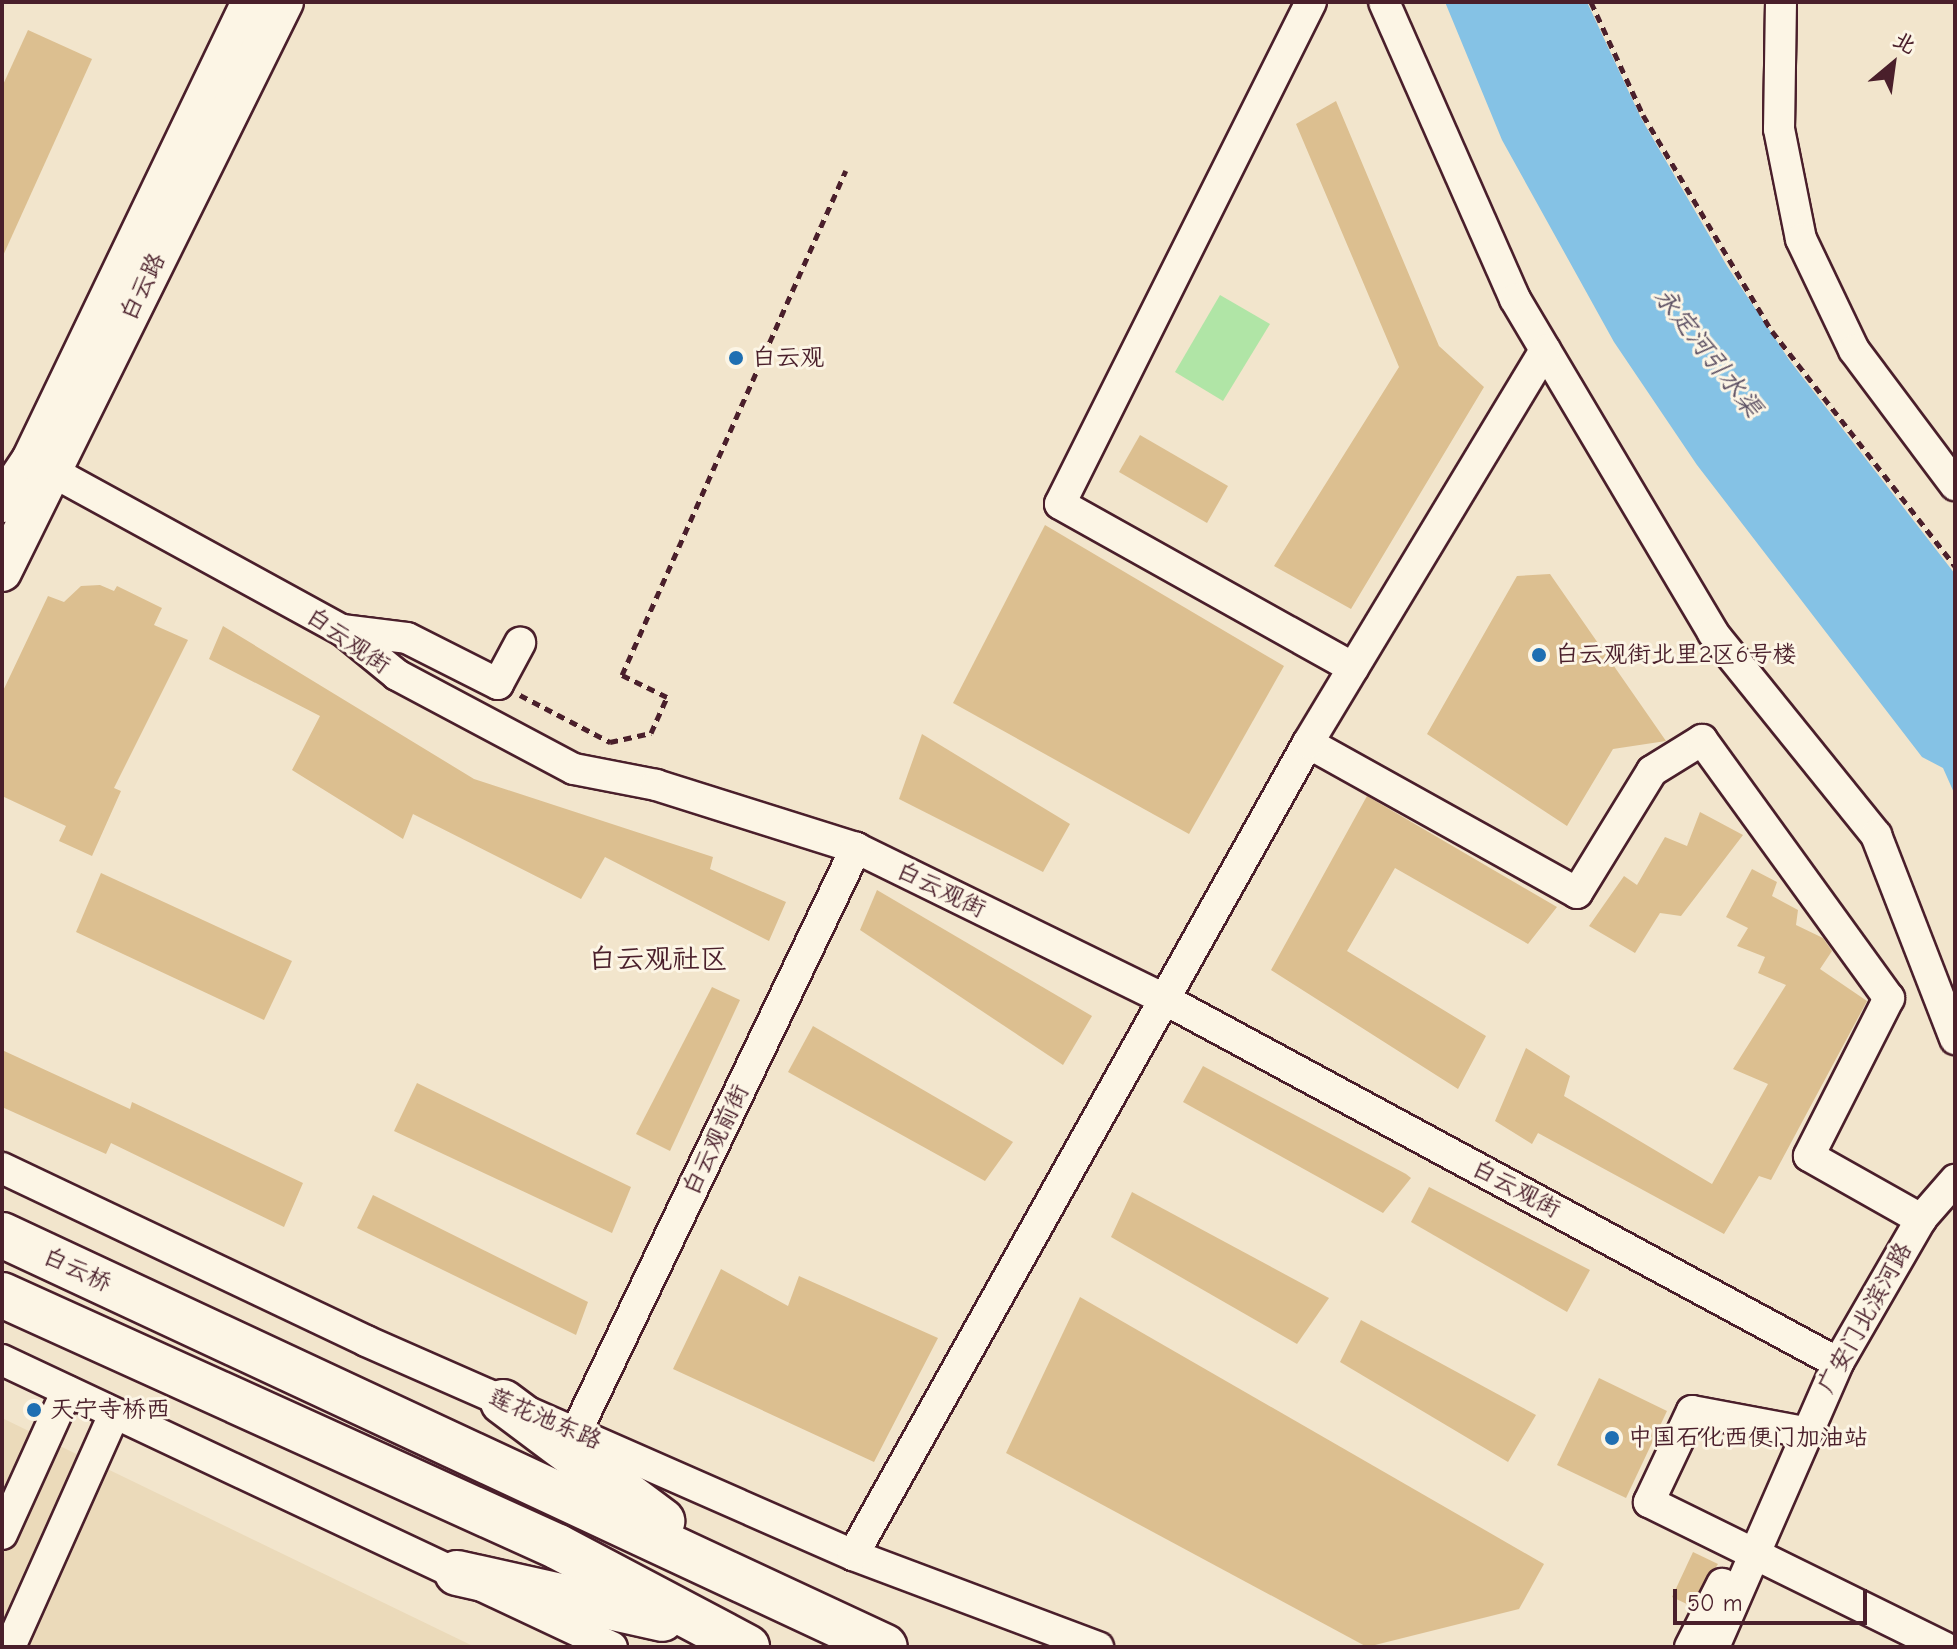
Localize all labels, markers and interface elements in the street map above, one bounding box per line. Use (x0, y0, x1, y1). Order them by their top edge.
north arrow (1853, 24, 1933, 104)
text: 北 (1889, 26, 1921, 60)
street label: 白云路 (114, 248, 172, 326)
water label: 永定河引水渠 (1647, 282, 1767, 424)
place label: 白云观 (752, 344, 824, 372)
marker: 白云观 (727, 349, 745, 367)
street label: 白云观街 (300, 602, 396, 680)
place label: 白云观街北里2区6号楼 (1555, 641, 1797, 669)
marker: 白云观街北里2区6号楼 (1530, 646, 1548, 664)
street label: 白云观街 (892, 856, 990, 924)
district label: 白云观社区 (588, 942, 728, 976)
street label: 白云观前街 (677, 1080, 755, 1200)
street label: 白云观街 (1467, 1154, 1565, 1224)
street label: 广安门北滨河路 (1812, 1238, 1918, 1398)
street label: 白云桥 (38, 1242, 116, 1298)
street label: 莲花池东路 (484, 1382, 606, 1456)
place label: 天宁寺桥西 (50, 1396, 170, 1424)
marker: 天宁寺桥西 (25, 1401, 43, 1419)
place label: 中国石化西便门加油站 (1628, 1424, 1868, 1452)
marker: 中国石化西便门加油站 (1603, 1429, 1621, 1447)
scale bar (1677, 1573, 1871, 1623)
text: 50 m (1687, 1589, 1743, 1617)

